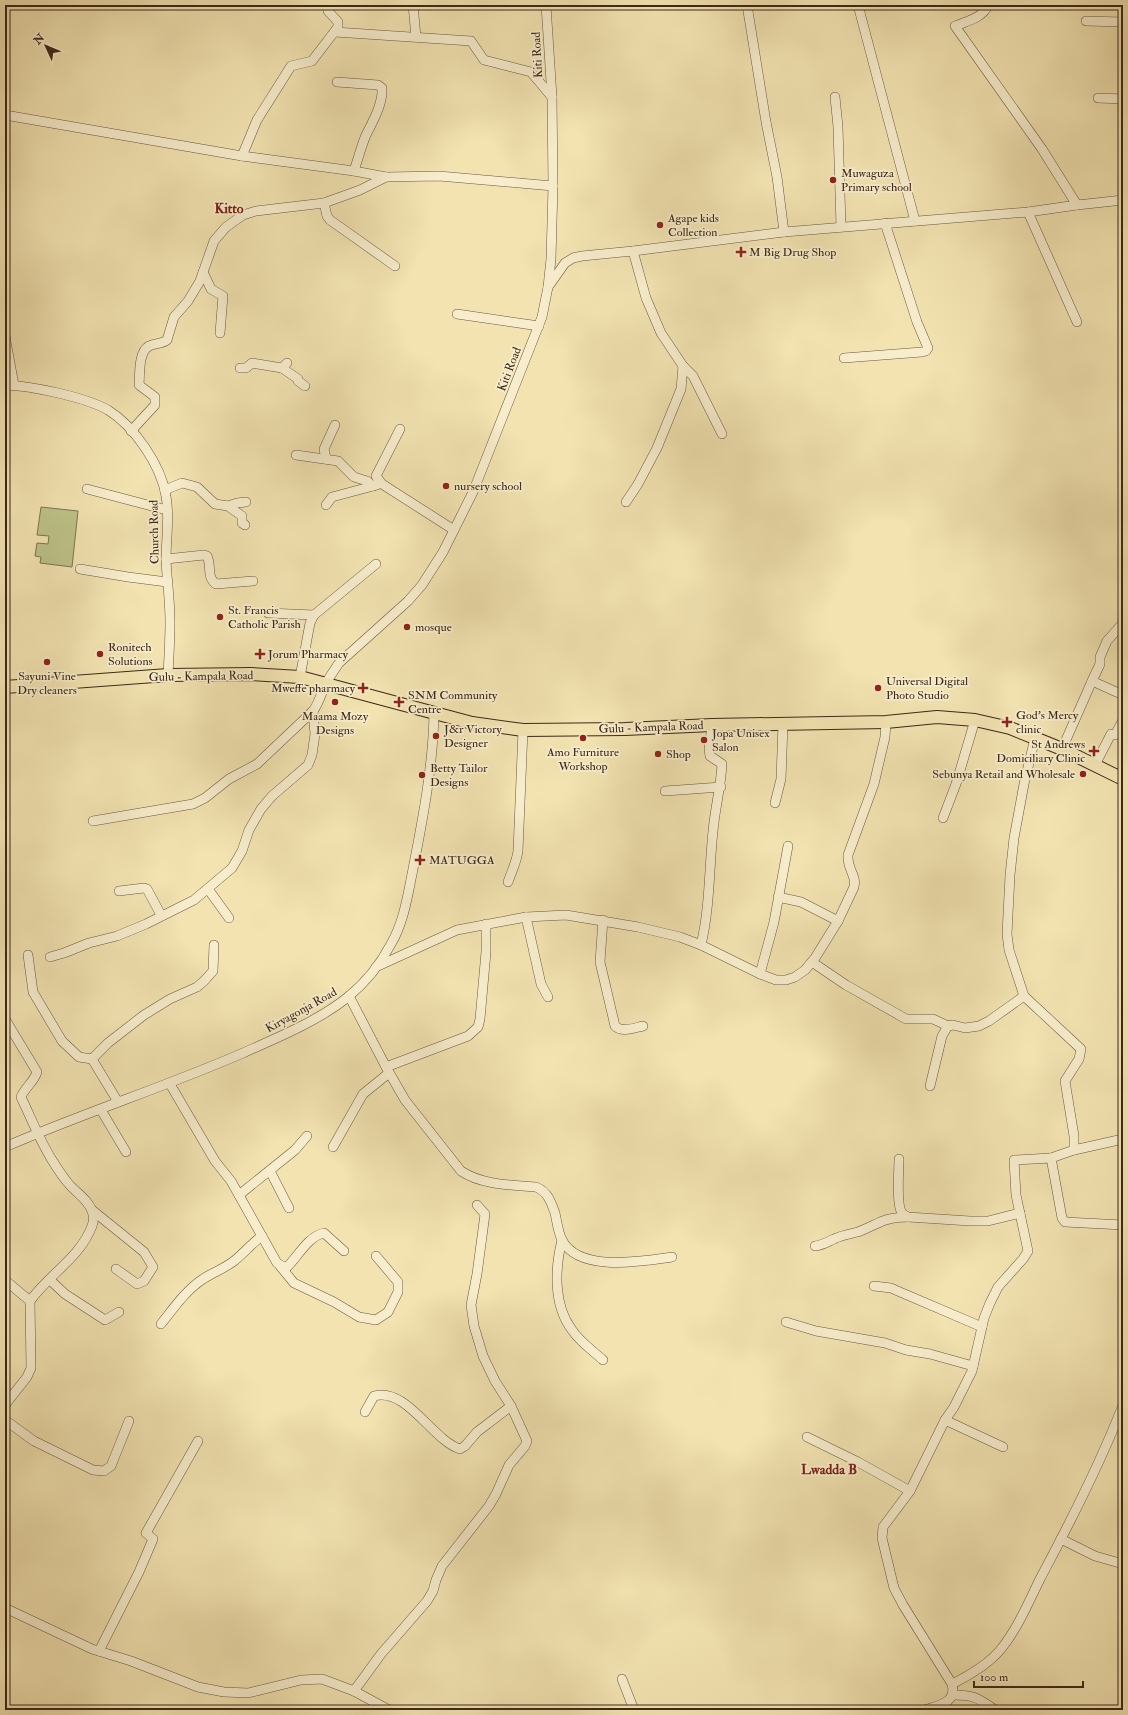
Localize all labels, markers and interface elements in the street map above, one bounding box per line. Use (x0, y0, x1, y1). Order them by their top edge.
north arrow (26, 26, 66, 66)
text: N (30, 31, 48, 48)
street label: Kiti Road (529, 31, 546, 78)
place label: Muwaguza Primary school (841, 166, 912, 195)
marker: Muwaguza Primary school (828, 175, 838, 185)
district label: Kitto (214, 200, 244, 217)
place label: Agape kids Collection (667, 211, 719, 240)
marker: Agape kids Collection (655, 220, 665, 230)
place label: M Big Drug Shop (749, 245, 836, 260)
marker: M Big Drug Shop (736, 247, 746, 257)
street label: Kiti Road (494, 345, 525, 393)
place label: nursery school (454, 479, 522, 494)
marker: nursery school (441, 481, 451, 491)
street label: Church Road (146, 500, 163, 564)
place label: St. Francis Catholic Parish (228, 603, 302, 632)
marker: St. Francis Catholic Parish (215, 612, 225, 622)
place label: mosque (415, 620, 452, 635)
marker: mosque (402, 622, 412, 632)
place label: Ronitech Solutions (108, 640, 153, 669)
place label: Jorum Pharmacy (267, 647, 349, 662)
marker: Ronitech Solutions (95, 649, 105, 659)
marker: Jorum Pharmacy (255, 649, 265, 659)
marker: Sayuni Vine Dry cleaners (42, 657, 52, 667)
street label: Gulu - Kampala Road (148, 668, 254, 685)
place label: Sayuni Vine Dry cleaners (17, 669, 77, 698)
place label: Universal Digital Photo Studio (886, 674, 968, 703)
place label: Mweffe pharmacy (271, 681, 356, 696)
marker: Mweffe pharmacy (358, 683, 368, 693)
marker: Universal Digital Photo Studio (873, 683, 883, 693)
place label: SNM Community Centre (408, 688, 498, 717)
marker: SNM Community Centre (393, 696, 405, 708)
marker: Maama Mozy Designs (330, 697, 340, 707)
place label: God's Mercy clinic (1016, 708, 1079, 737)
place label: Maama Mozy Designs (302, 709, 369, 738)
marker: God's Mercy clinic (1001, 716, 1013, 728)
street label: Gulu - Kampala Road (598, 718, 704, 737)
place label: J&r Victory Designer (443, 722, 502, 751)
place label: Jopa Unisex Salon (711, 726, 770, 755)
marker: J&r Victory Designer (431, 731, 441, 741)
marker: Amo Furniture Workshop (578, 733, 588, 743)
marker: Jopa Unisex Salon (699, 735, 709, 745)
place label: St Andrews Domiciliary Clinic (996, 737, 1085, 766)
place label: Amo Furniture Workshop (546, 745, 619, 774)
marker: St Andrews Domiciliary Clinic (1088, 745, 1100, 757)
place label: Shop (666, 747, 691, 762)
marker: Shop (653, 749, 663, 759)
place label: Betty Tailor Designs (430, 761, 488, 790)
place label: Sebunya Retail and Wholesale (932, 767, 1075, 782)
marker: Sebunya Retail and Wholesale (1078, 769, 1088, 779)
marker: Betty Tailor Designs (417, 770, 427, 780)
place label: MATUGGA (429, 853, 495, 868)
marker: MATUGGA (414, 854, 426, 866)
street label: Kiryagonja Road (263, 985, 340, 1036)
district label: Lwadda B (801, 1461, 857, 1478)
scale bar (974, 1663, 1083, 1689)
text: 100 m (980, 1670, 1009, 1685)

